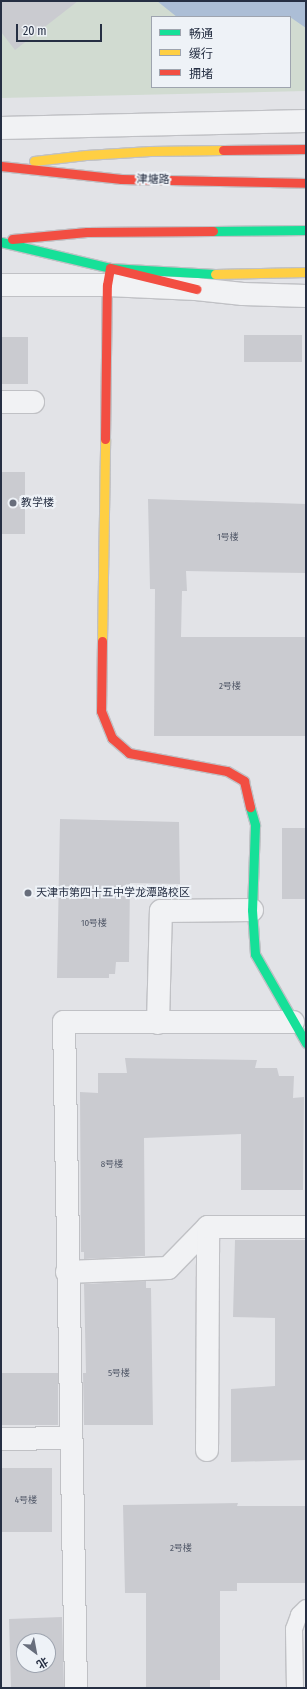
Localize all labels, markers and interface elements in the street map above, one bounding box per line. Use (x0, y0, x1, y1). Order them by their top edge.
scale bar (18, 16, 104, 42)
legend (151, 16, 291, 88)
text: 20 m (23, 24, 47, 38)
text: 畅通 (189, 27, 213, 41)
text: 缓行 (189, 47, 213, 61)
text: 拥堵 (189, 67, 213, 81)
street label: 津塘路 (136, 173, 170, 187)
place label: 教学楼 (21, 496, 54, 510)
marker: 教学楼 (8, 498, 18, 508)
house number: 1号楼 (217, 532, 239, 542)
house number: 2号楼 (219, 681, 241, 691)
place label: 天津市第四十五中学龙潭路校区 (36, 886, 190, 900)
marker: 天津市第四十五中学龙潭路校区 (23, 888, 33, 898)
house number: 10号楼 (81, 918, 107, 928)
house number: 8号楼 (101, 1159, 123, 1169)
house number: 5号楼 (108, 1368, 130, 1378)
house number: 4号楼 (15, 1495, 37, 1505)
house number: 2号楼 (170, 1543, 192, 1553)
north arrow (16, 1633, 56, 1673)
text: 北 (34, 1654, 50, 1671)

